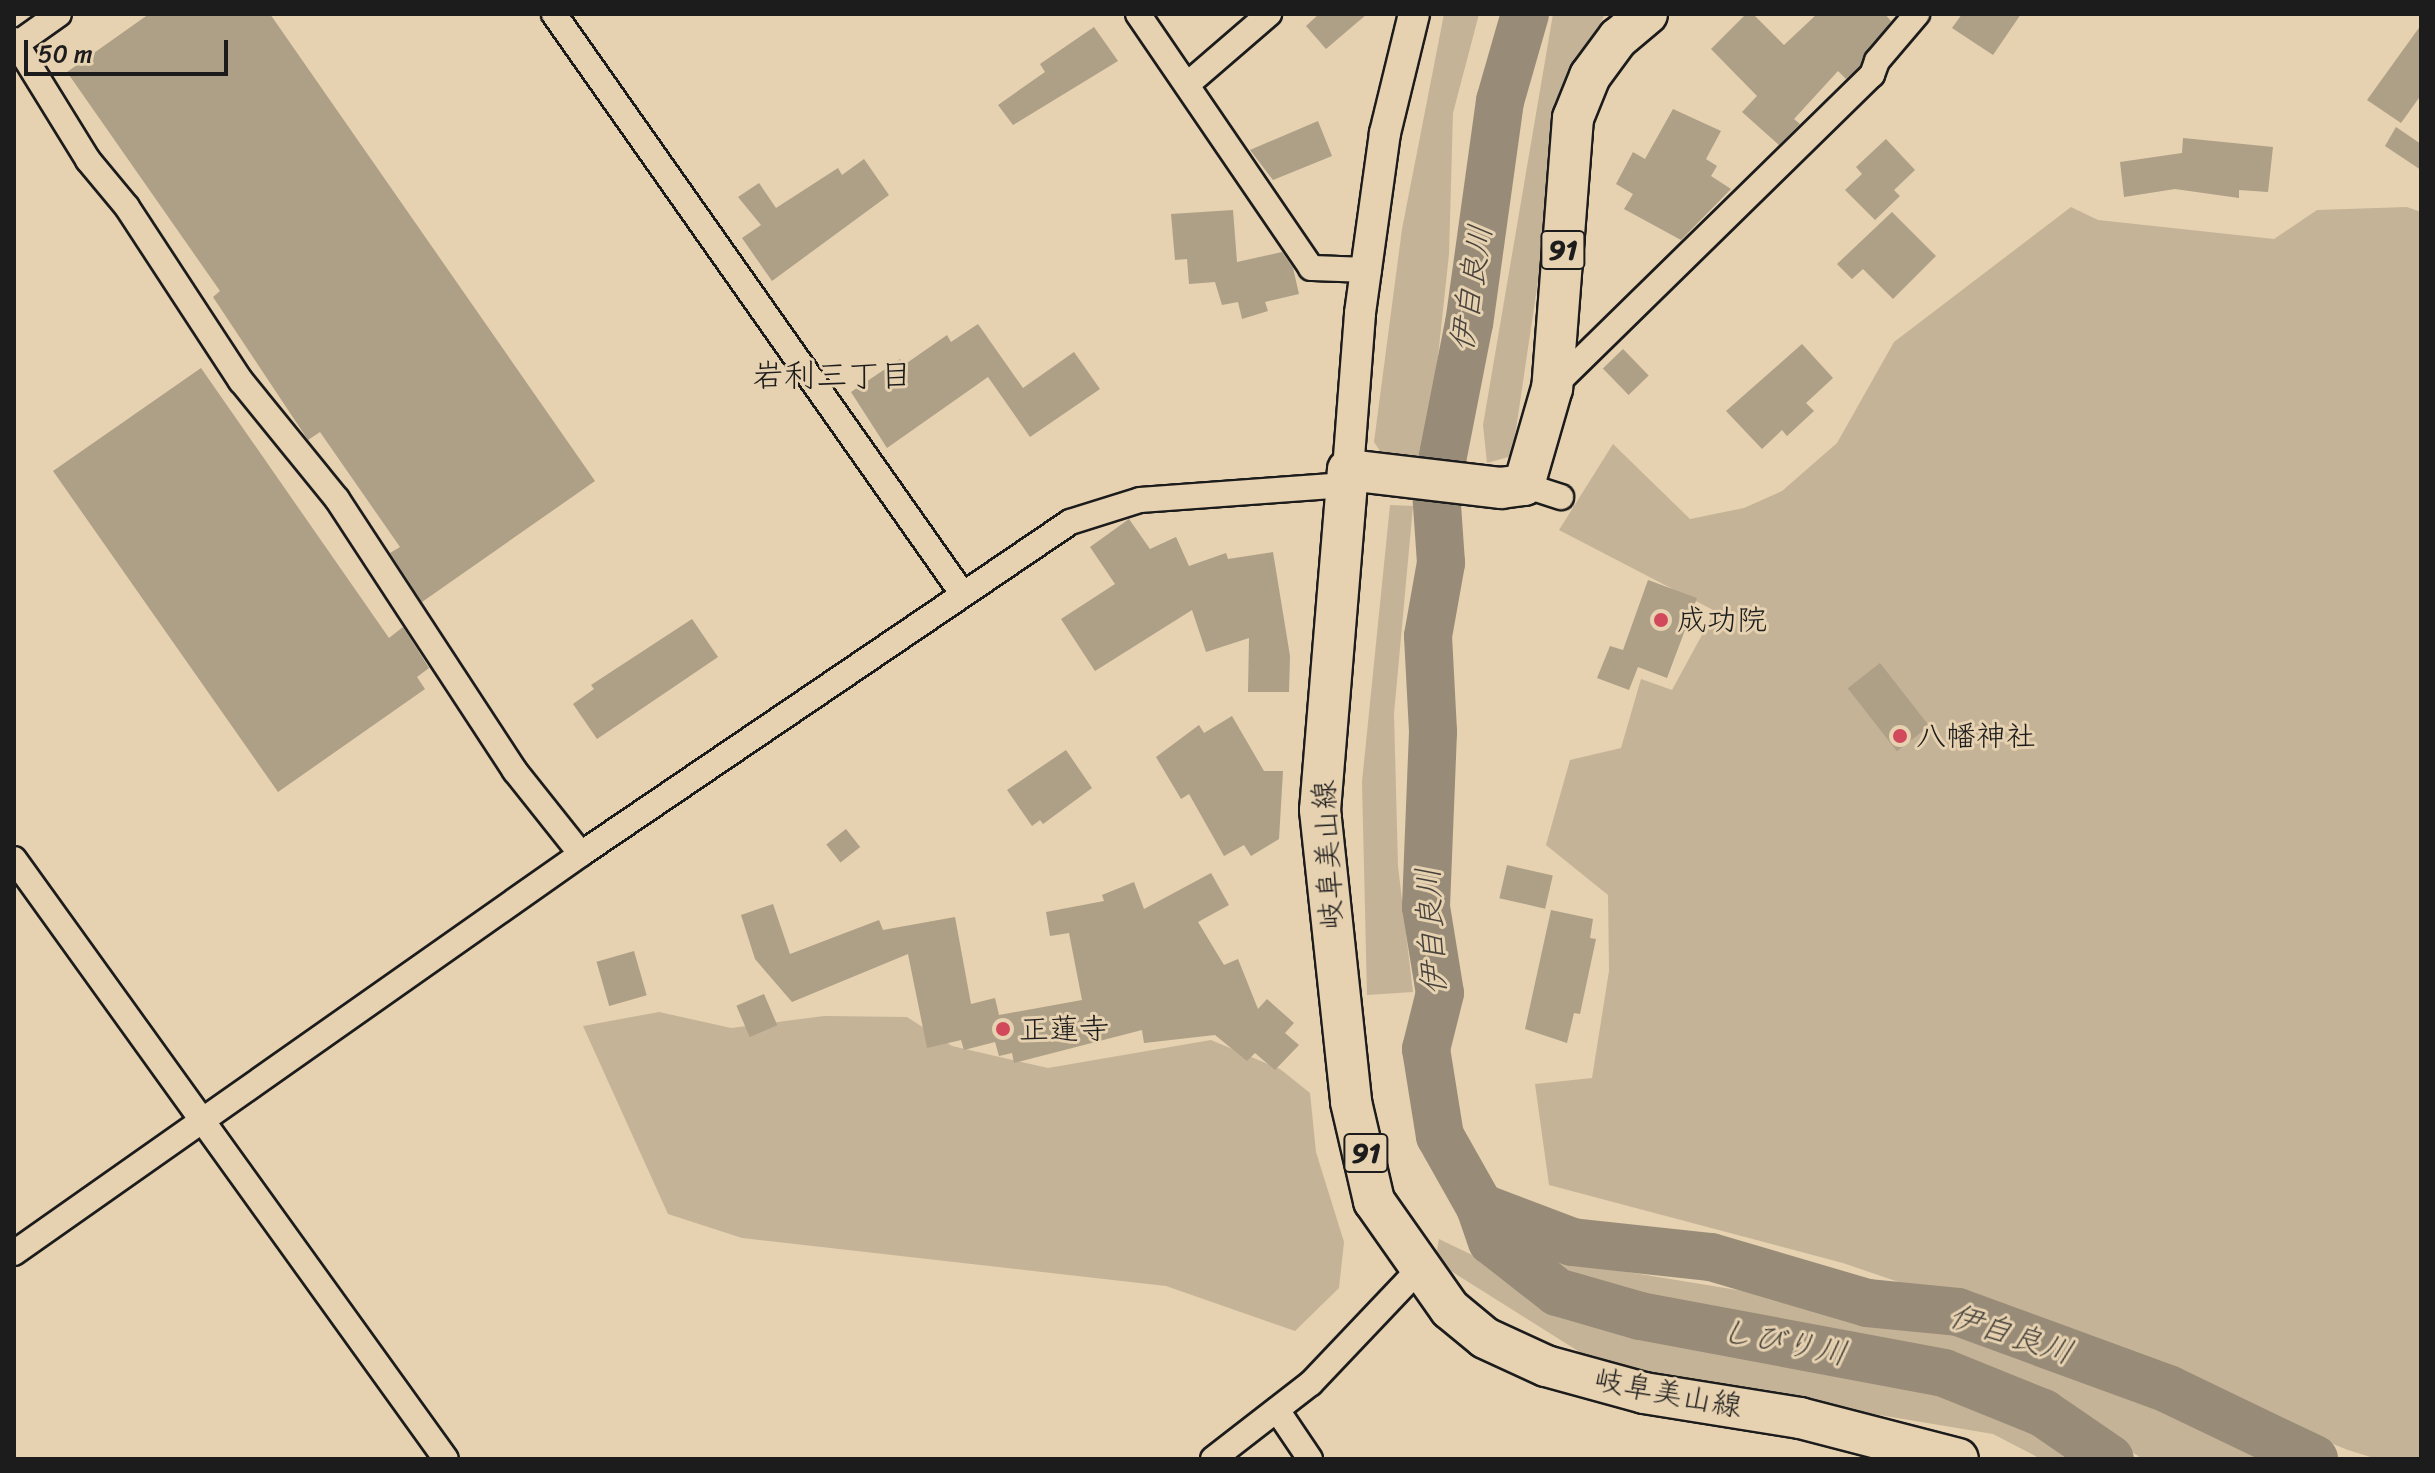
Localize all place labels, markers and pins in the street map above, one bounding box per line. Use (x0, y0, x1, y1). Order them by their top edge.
place label: 成功院 (1677, 602, 1767, 638)
marker: 成功院 (1652, 611, 1670, 629)
place label: 八幡神社 (1916, 718, 2036, 754)
marker: 八幡神社 (1891, 727, 1909, 745)
place label: 正蓮寺 (1019, 1011, 1109, 1047)
marker: 正蓮寺 (994, 1020, 1012, 1038)

